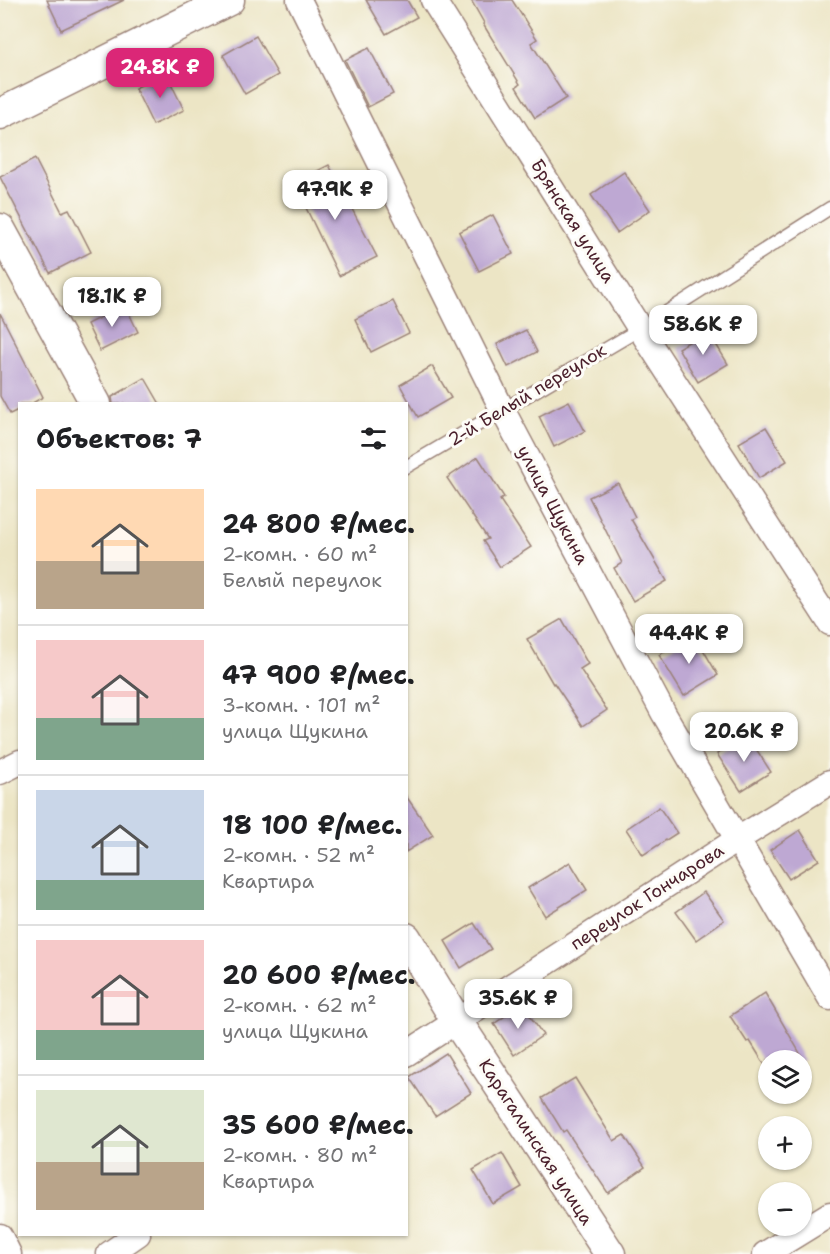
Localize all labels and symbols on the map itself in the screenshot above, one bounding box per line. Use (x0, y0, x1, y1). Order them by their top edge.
pin: 24.8K ₽ (105, 48, 215, 99)
street label: Брянская улица (525, 155, 621, 287)
pin: 47.9K ₽ (280, 170, 390, 221)
pin: 18.1K ₽ (57, 277, 167, 328)
pin: 58.6K ₽ (648, 305, 758, 356)
street label: 2-й Белый переулок (443, 338, 611, 452)
street label: улица Щукина (512, 441, 594, 569)
pin: 44.4K ₽ (634, 614, 744, 665)
pin: 20.6K ₽ (689, 712, 799, 763)
street label: переулок Гончарова (566, 838, 728, 956)
pin: 35.6K ₽ (463, 979, 573, 1030)
street label: Карагалинская улица (473, 1054, 599, 1230)

